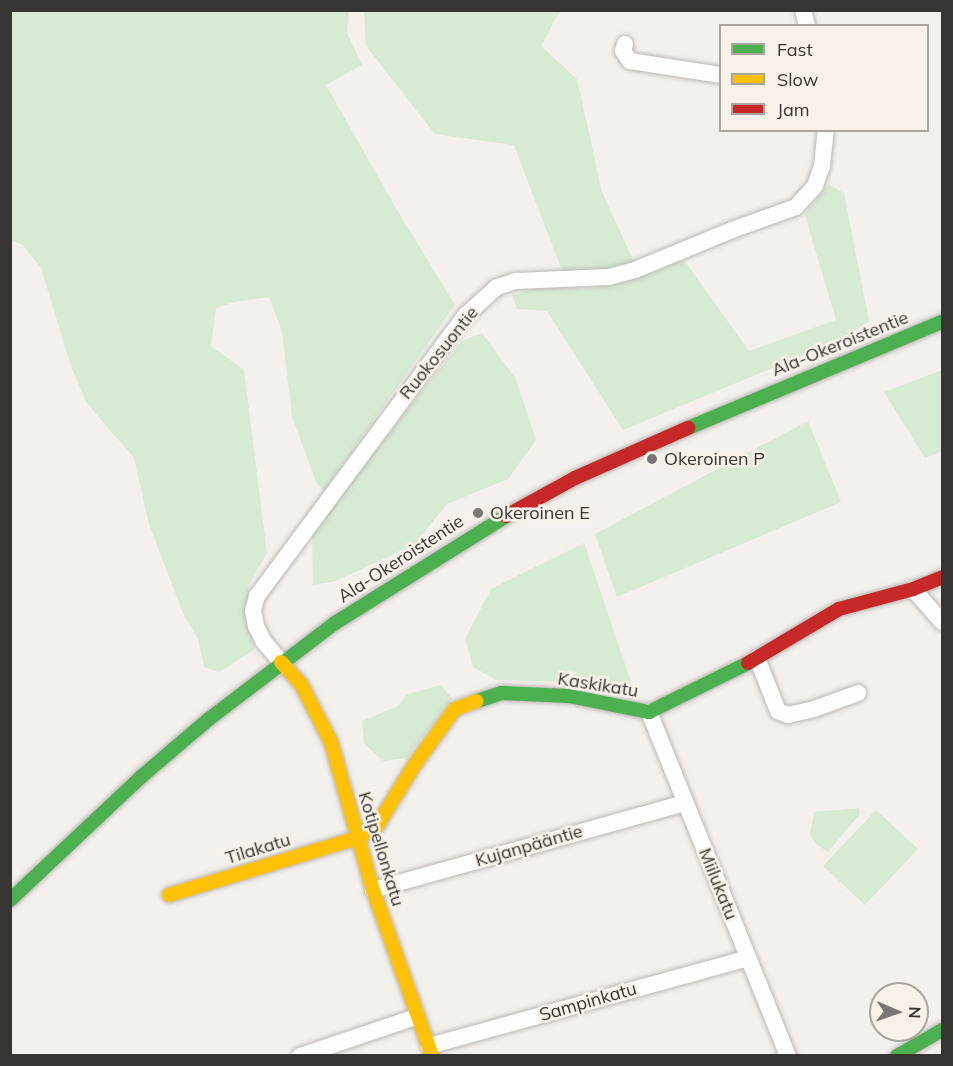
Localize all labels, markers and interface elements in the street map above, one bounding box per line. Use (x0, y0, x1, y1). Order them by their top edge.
legend (719, 24, 929, 132)
text: Fast (777, 38, 813, 61)
text: Slow (777, 68, 818, 91)
text: Jam (777, 98, 810, 121)
street label: Ruokosuontie (395, 302, 483, 404)
street label: Ala-Okeroistentie (769, 307, 911, 381)
place label: Okeroinen P (664, 448, 765, 470)
marker: Okeroinen P (645, 452, 659, 466)
place label: Okeroinen E (490, 502, 590, 524)
marker: Okeroinen E (471, 506, 485, 520)
street label: Ala-Okeroistentie (334, 510, 468, 608)
street label: Kaskikatu (556, 668, 640, 702)
street label: Kotipellonkatu (353, 789, 409, 909)
street label: Kujanpääntie (473, 820, 585, 872)
street label: Tilakatu (223, 829, 293, 869)
street label: Miilukatu (694, 845, 742, 923)
street label: Sampinkatu (537, 978, 639, 1026)
north arrow (869, 982, 929, 1042)
text: N (905, 1006, 925, 1019)

